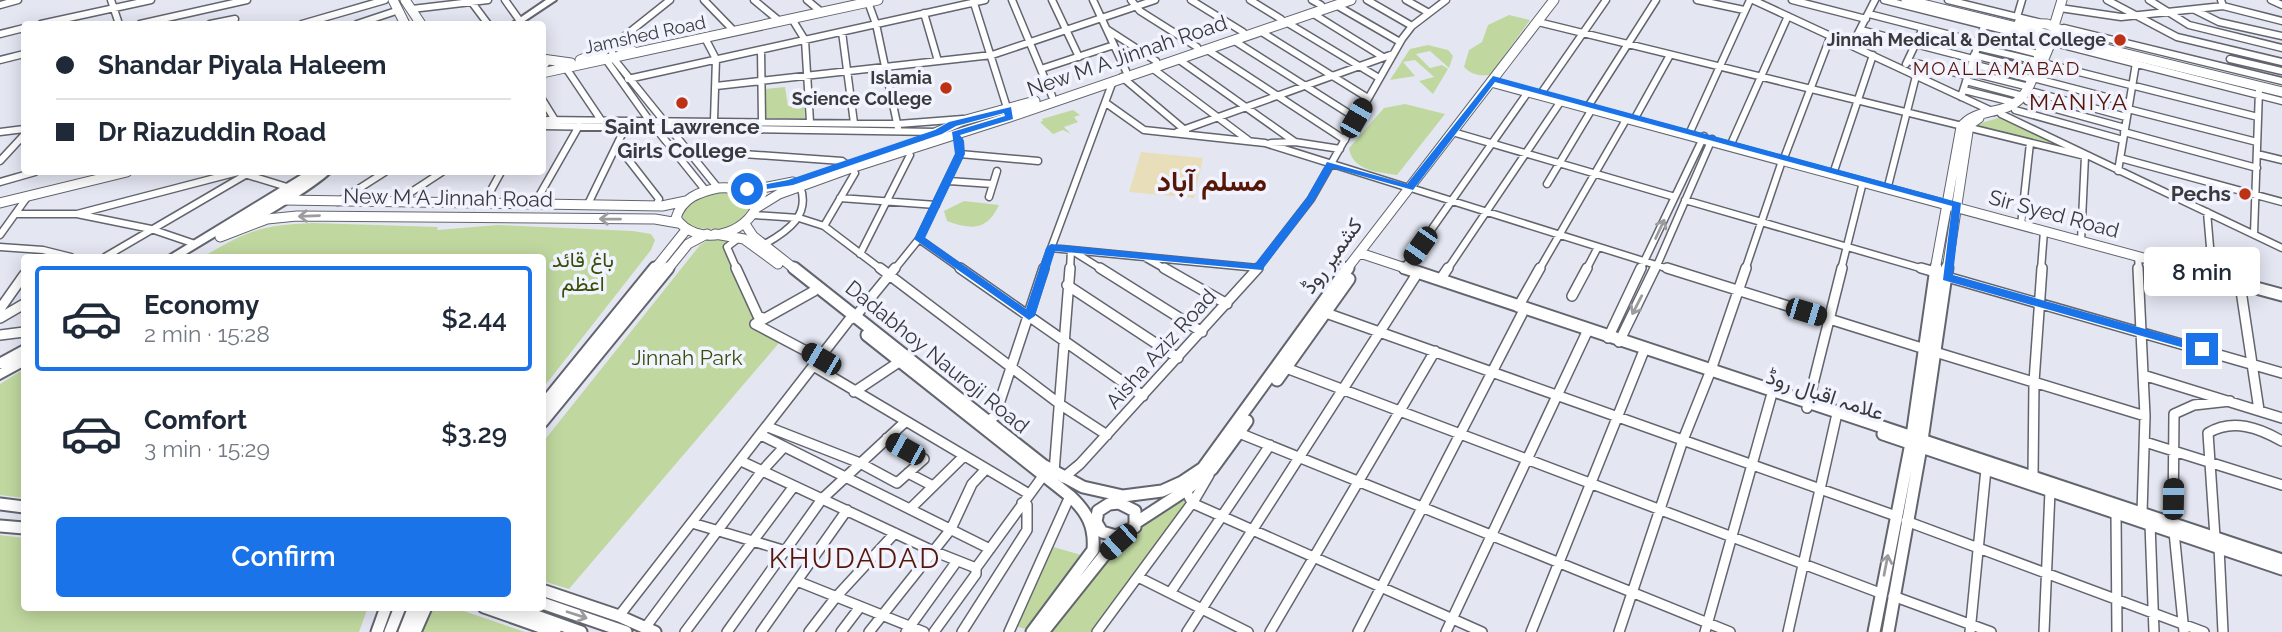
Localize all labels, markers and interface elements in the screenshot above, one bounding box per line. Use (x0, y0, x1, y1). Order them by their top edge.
street label: New M A Jinnah Road (1024, 10, 1230, 102)
street label: Jamshed Road (582, 11, 708, 58)
place label: Jinnah Medical & Dental College (1827, 29, 2106, 50)
marker: Jinnah Medical & Dental College (2112, 32, 2128, 48)
text: Shandar Piyala Haleem (98, 50, 387, 80)
district label: MOALLAMABAD (1913, 57, 2081, 79)
place label: Islamia Science College (792, 67, 932, 109)
marker: Islamia Science College (938, 80, 954, 96)
district label: MANIYA (2029, 88, 2129, 115)
marker: Saint Lawrence Girls College (674, 95, 690, 111)
car (1337, 95, 1376, 141)
place label: Saint Lawrence Girls College (604, 114, 760, 163)
text: Dr Riazuddin Road (98, 117, 326, 147)
district label: مسلم آباد (1157, 165, 1267, 200)
route start (731, 173, 763, 205)
place label: Pechs (2171, 181, 2231, 206)
street label: New M A Jinnah Road (343, 183, 553, 212)
street label: Sir Syed Road (1986, 184, 2122, 243)
marker: Pechs (2237, 186, 2253, 202)
one-way arrow (298, 209, 321, 223)
one-way arrow (599, 212, 622, 226)
street label: کشمیر روڈ (1296, 213, 1368, 299)
one-way arrow (1654, 219, 1667, 240)
car (1400, 223, 1441, 269)
park label: باغ قائد اعظم (552, 247, 614, 298)
callout: 8 min (2144, 247, 2260, 296)
text: 8 min (2172, 258, 2232, 285)
street label: Dadabhoy Nauroji Road (840, 275, 1034, 438)
street label: Aisha Aziz Road (1100, 284, 1221, 414)
icon: car (60, 287, 123, 350)
text: Economy (144, 290, 259, 320)
one-way arrow (1629, 294, 1643, 315)
car (1783, 296, 1830, 328)
text: $2.44 (442, 304, 507, 334)
text: 2 min · 15:28 (144, 320, 270, 347)
route end (2186, 333, 2218, 365)
car (798, 339, 845, 379)
park label: Jinnah Park (631, 345, 743, 370)
street label: علامہ اقبال روڈ (1763, 364, 1887, 426)
icon: car (60, 402, 123, 465)
text: Comfort (144, 405, 247, 435)
text: $3.29 (441, 419, 507, 449)
car (882, 430, 929, 468)
text: 3 min · 15:29 (144, 435, 270, 462)
car (2163, 478, 2184, 520)
button: Confirm (56, 517, 511, 597)
car (1096, 520, 1141, 564)
district label: KHUDADAD (769, 542, 941, 575)
one-way arrow (1880, 554, 1893, 577)
one-way arrow (565, 610, 587, 622)

